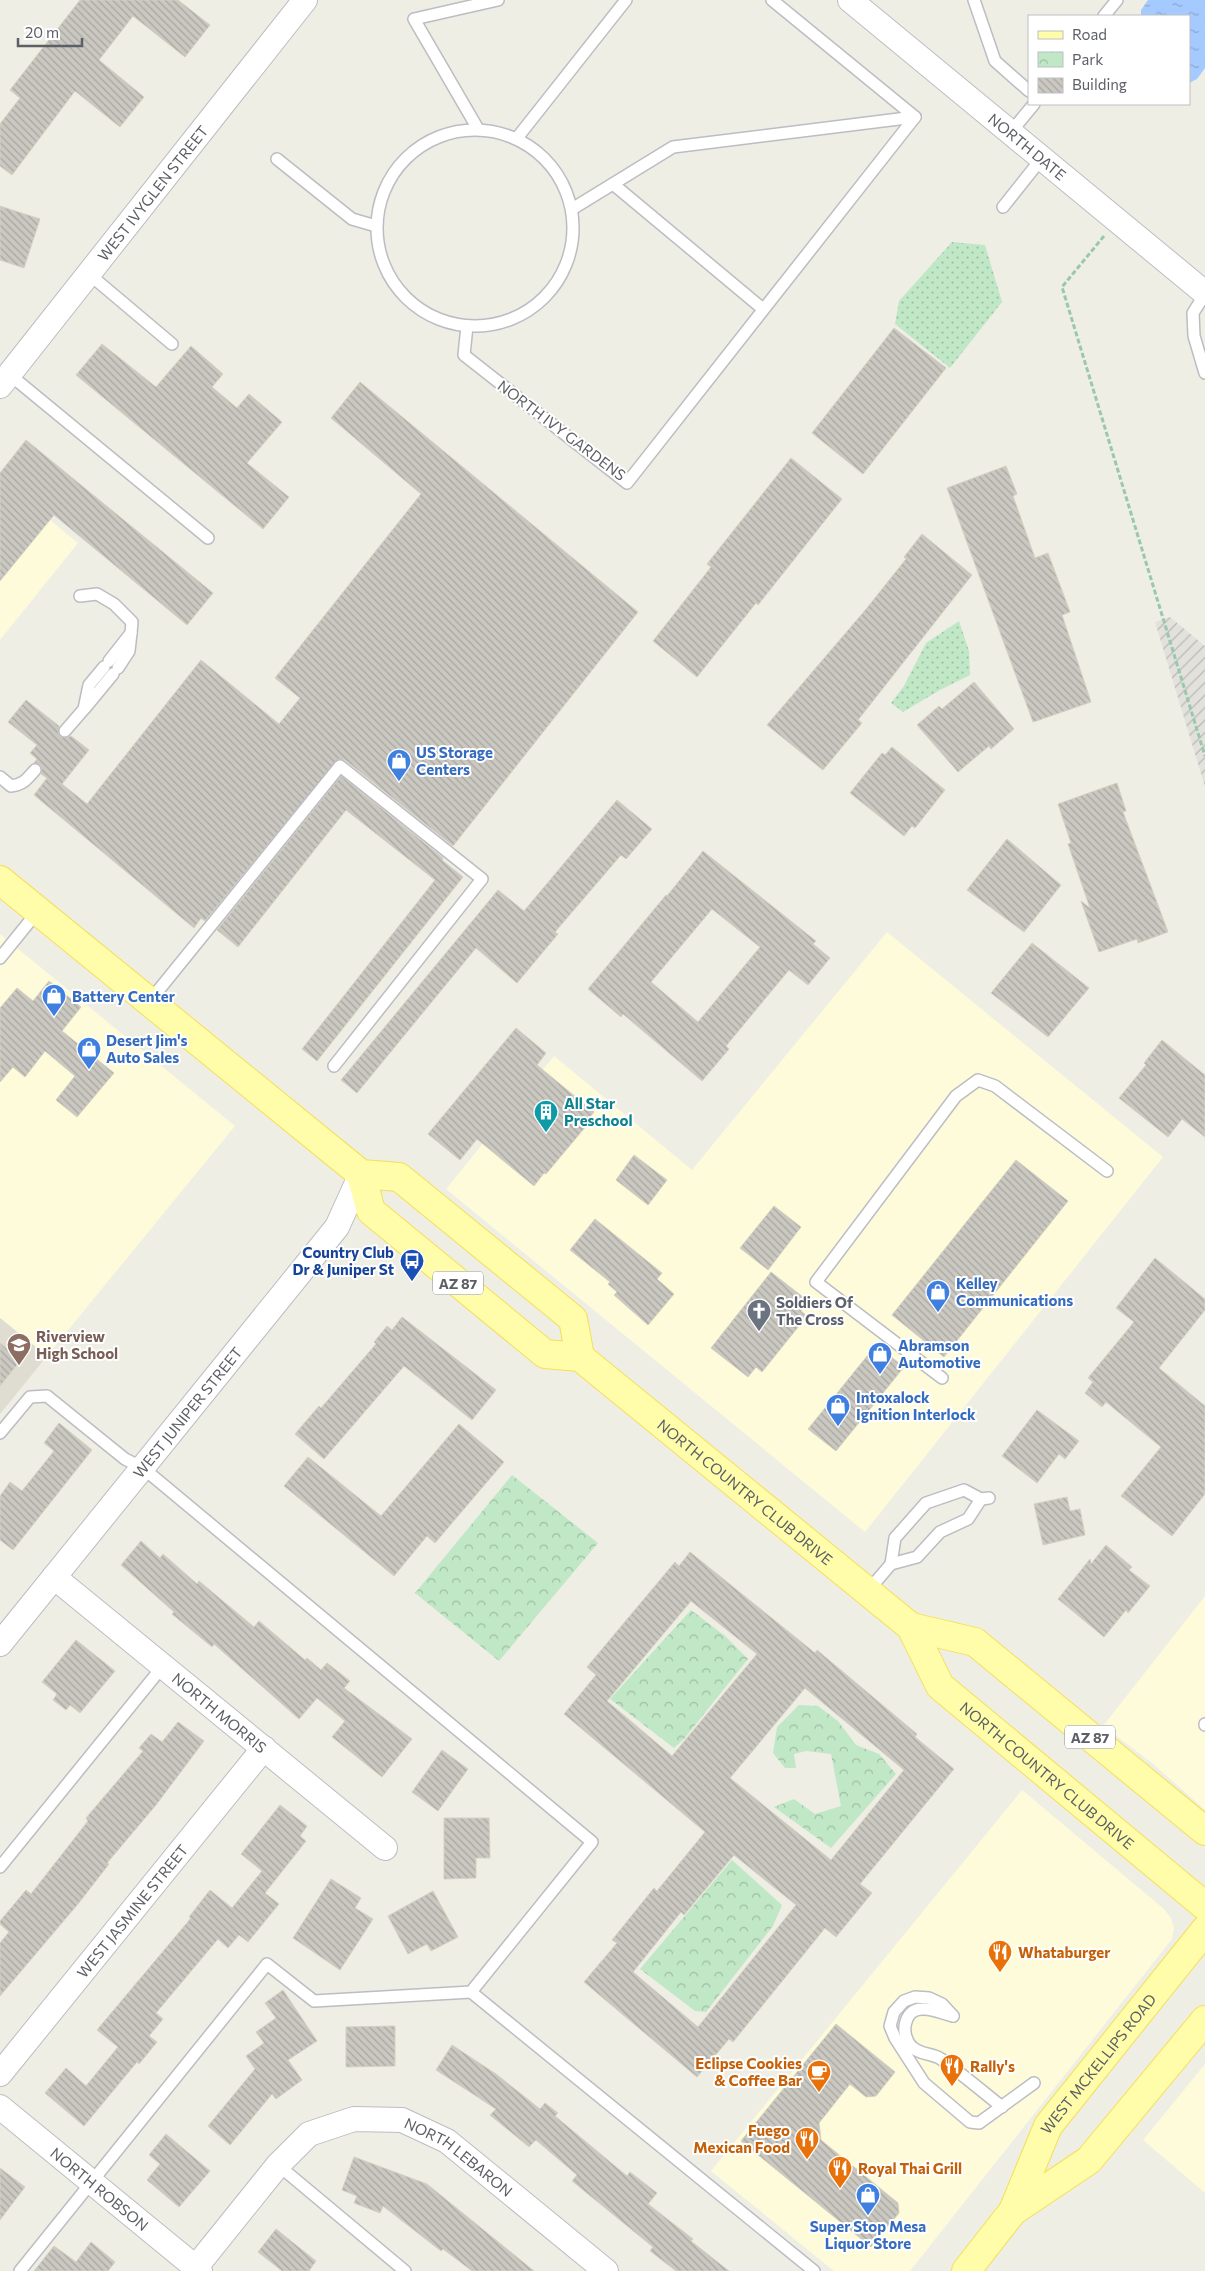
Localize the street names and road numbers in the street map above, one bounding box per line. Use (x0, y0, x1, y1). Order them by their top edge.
street label: NORTH DATE (985, 109, 1070, 184)
street label: WEST IVYGLEN STREET (94, 121, 212, 264)
street label: NORTH IVY GARDENS (494, 376, 630, 484)
road number: AZ 87 (433, 1272, 483, 1295)
street label: WEST JUNIPER STREET (129, 1343, 246, 1481)
street label: NORTH COUNTRY CLUB DRIVE (654, 1415, 837, 1569)
street label: NORTH MORRIS (169, 1669, 271, 1757)
street label: NORTH COUNTRY CLUB DRIVE (957, 1698, 1138, 1853)
road number: AZ 87 (1065, 1725, 1115, 1748)
street label: WEST JASMINE STREET (73, 1840, 192, 1981)
street label: WEST MCKELLIPS ROAD (1036, 1990, 1159, 2137)
street label: NORTH LEBARON (402, 2113, 516, 2200)
street label: NORTH ROBSON (47, 2143, 152, 2234)

